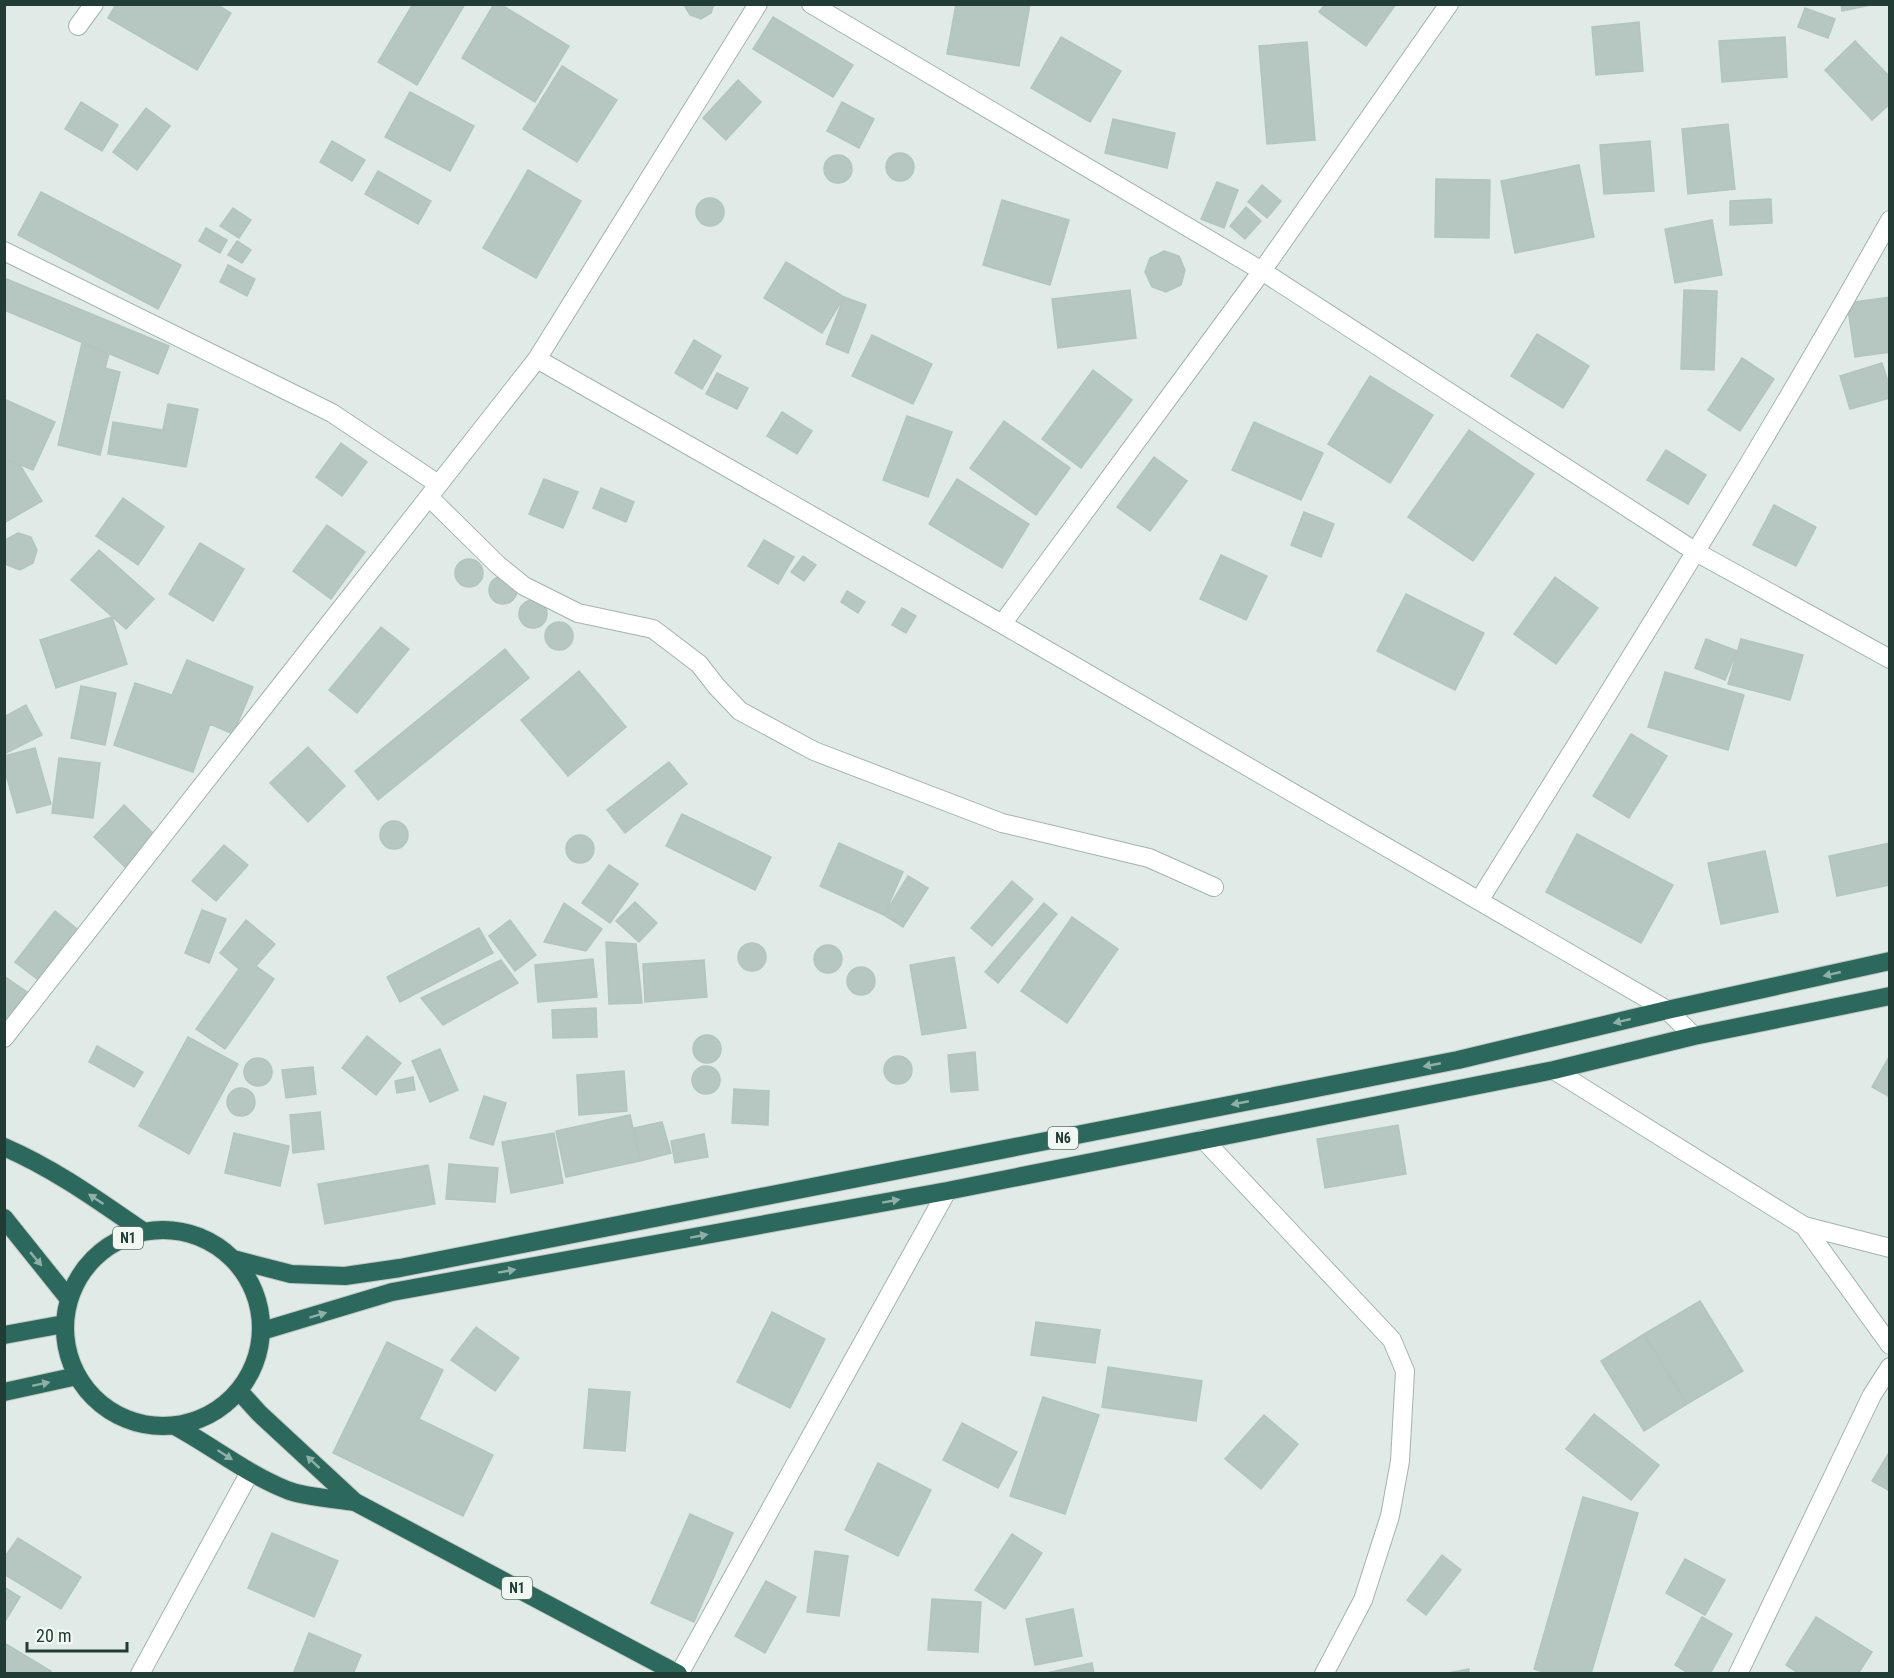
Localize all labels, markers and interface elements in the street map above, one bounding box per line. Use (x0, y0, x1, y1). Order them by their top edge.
one-way arrow (1823, 969, 1842, 979)
one-way arrow (1613, 1017, 1631, 1027)
one-way arrow (1422, 1061, 1441, 1070)
one-way arrow (1231, 1099, 1250, 1108)
road number: N6 (1048, 1127, 1078, 1149)
one-way arrow (88, 1193, 104, 1205)
one-way arrow (882, 1196, 901, 1205)
road number: N1 (113, 1227, 143, 1249)
one-way arrow (690, 1231, 709, 1240)
one-way arrow (30, 1251, 43, 1267)
one-way arrow (498, 1266, 517, 1275)
one-way arrow (309, 1310, 327, 1319)
one-way arrow (31, 1379, 50, 1388)
one-way arrow (217, 1450, 234, 1461)
one-way arrow (306, 1456, 320, 1470)
road number: N1 (502, 1577, 532, 1599)
scale bar (27, 1615, 128, 1653)
text: 20 m (36, 1625, 71, 1646)

